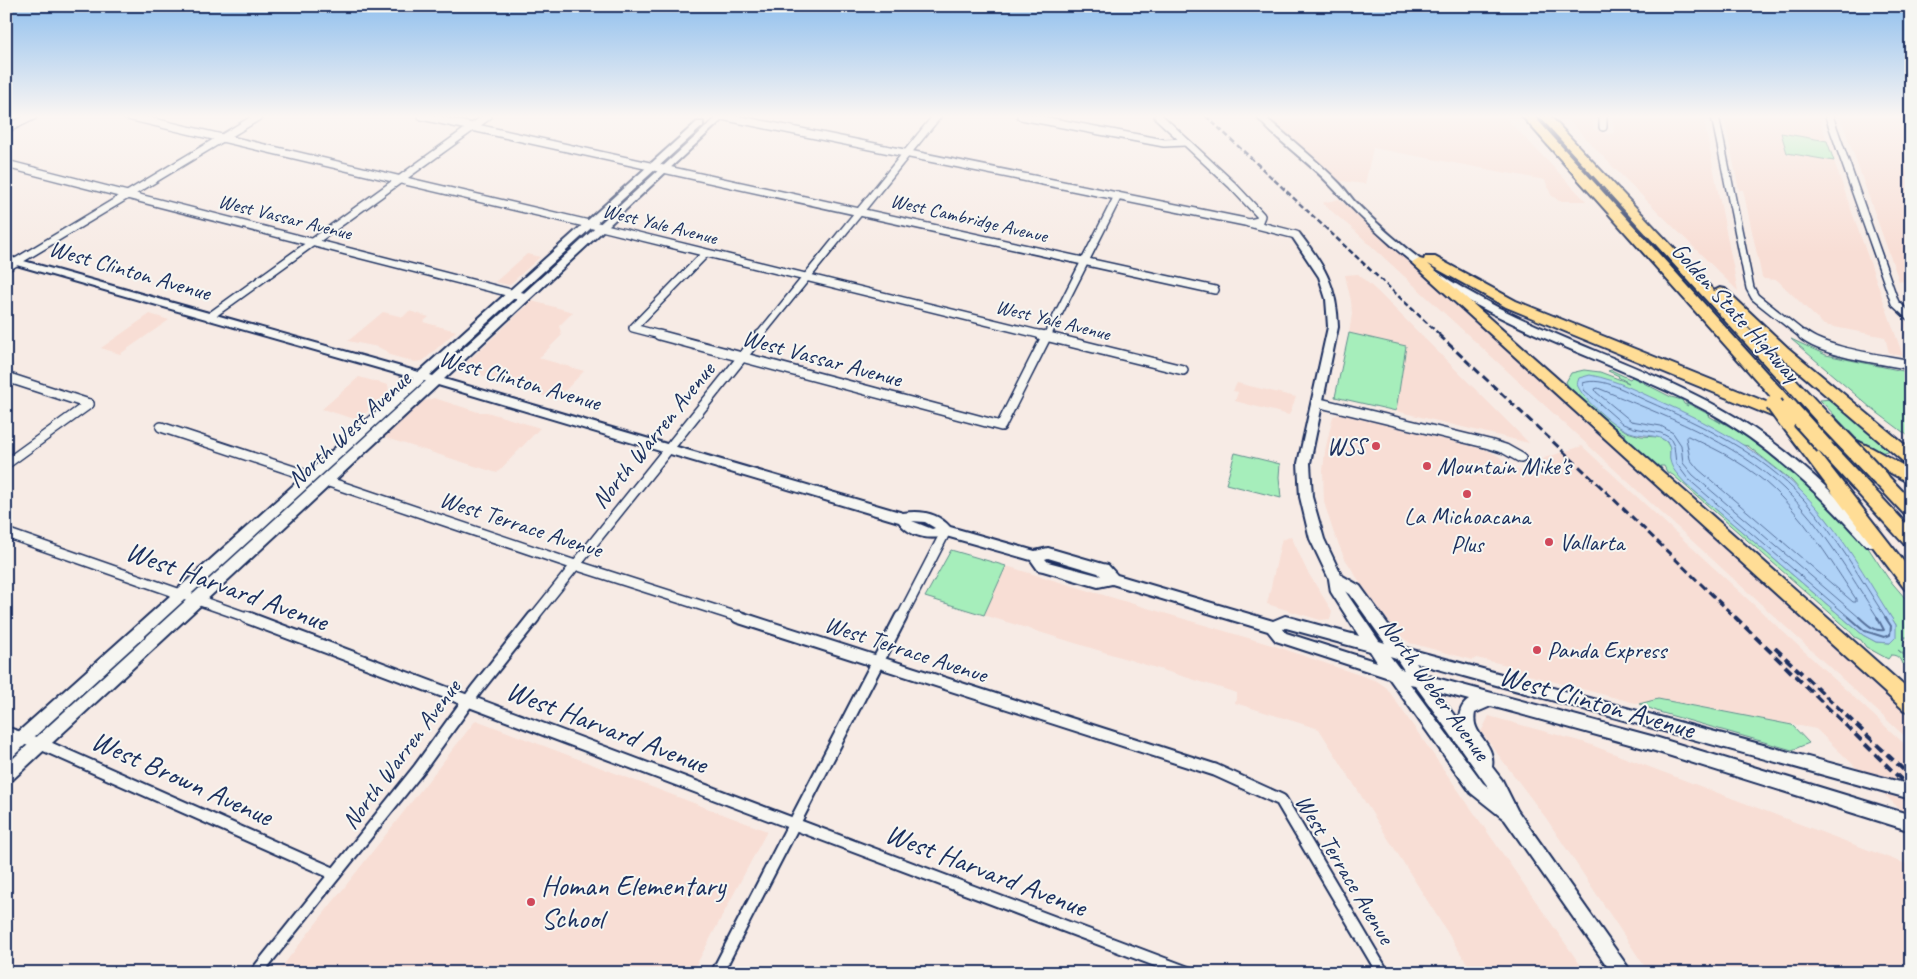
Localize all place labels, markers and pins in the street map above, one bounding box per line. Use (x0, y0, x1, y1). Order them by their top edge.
place label: WSS (1327, 431, 1369, 461)
marker: WSS (1370, 440, 1382, 452)
place label: Mountain Mike's (1437, 451, 1573, 481)
marker: Mountain Mike's (1421, 460, 1433, 472)
marker: La Michoacana Plus (1461, 488, 1473, 500)
place label: La Michoacana Plus (1404, 501, 1532, 559)
place label: Vallarta (1559, 527, 1626, 557)
marker: Vallarta (1543, 536, 1555, 548)
place label: Panda Express (1547, 635, 1669, 665)
marker: Panda Express (1531, 644, 1543, 656)
place label: Homan Elementary School (541, 867, 728, 937)
marker: Homan Elementary School (525, 896, 537, 908)

